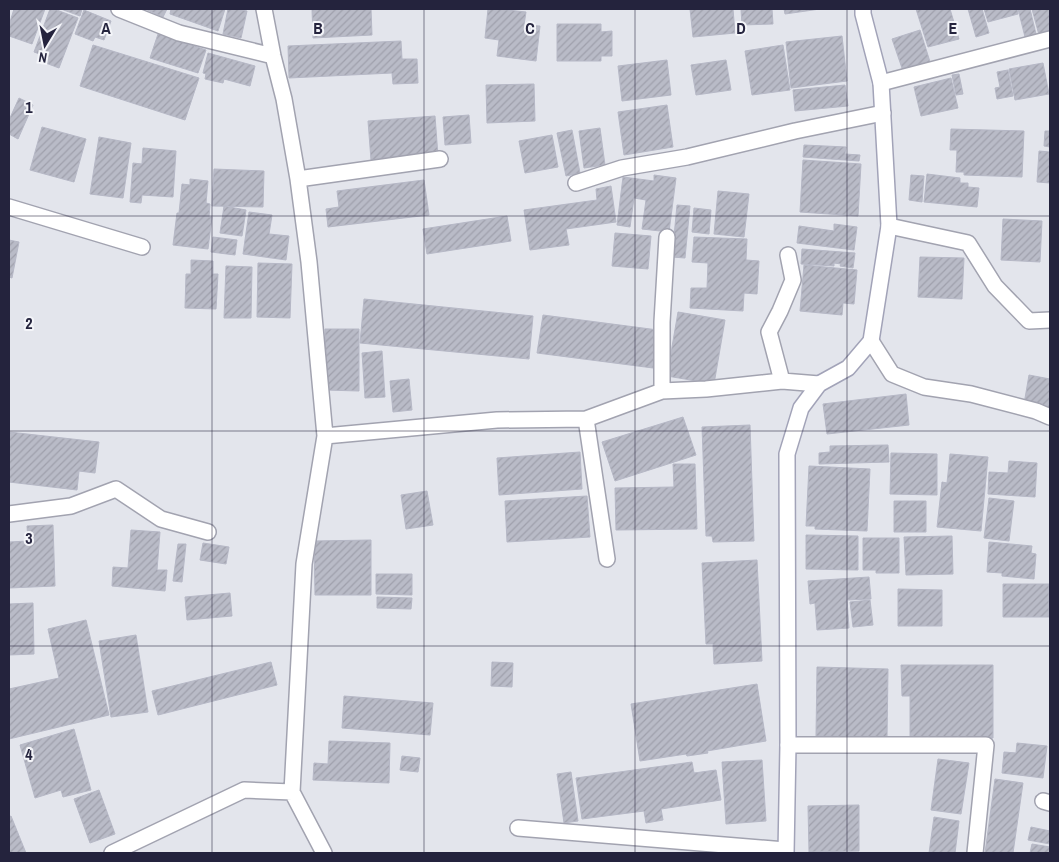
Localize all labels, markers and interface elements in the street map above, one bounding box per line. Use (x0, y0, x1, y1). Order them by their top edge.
text: A (101, 17, 111, 39)
text: B (313, 17, 323, 39)
text: C (525, 17, 535, 39)
text: D (736, 17, 746, 39)
text: E (949, 17, 958, 39)
north arrow (20, 20, 70, 70)
text: N (37, 48, 48, 67)
text: 1 (25, 96, 33, 118)
text: 2 (25, 312, 33, 334)
text: 3 (25, 527, 33, 549)
text: 4 (25, 743, 33, 765)

